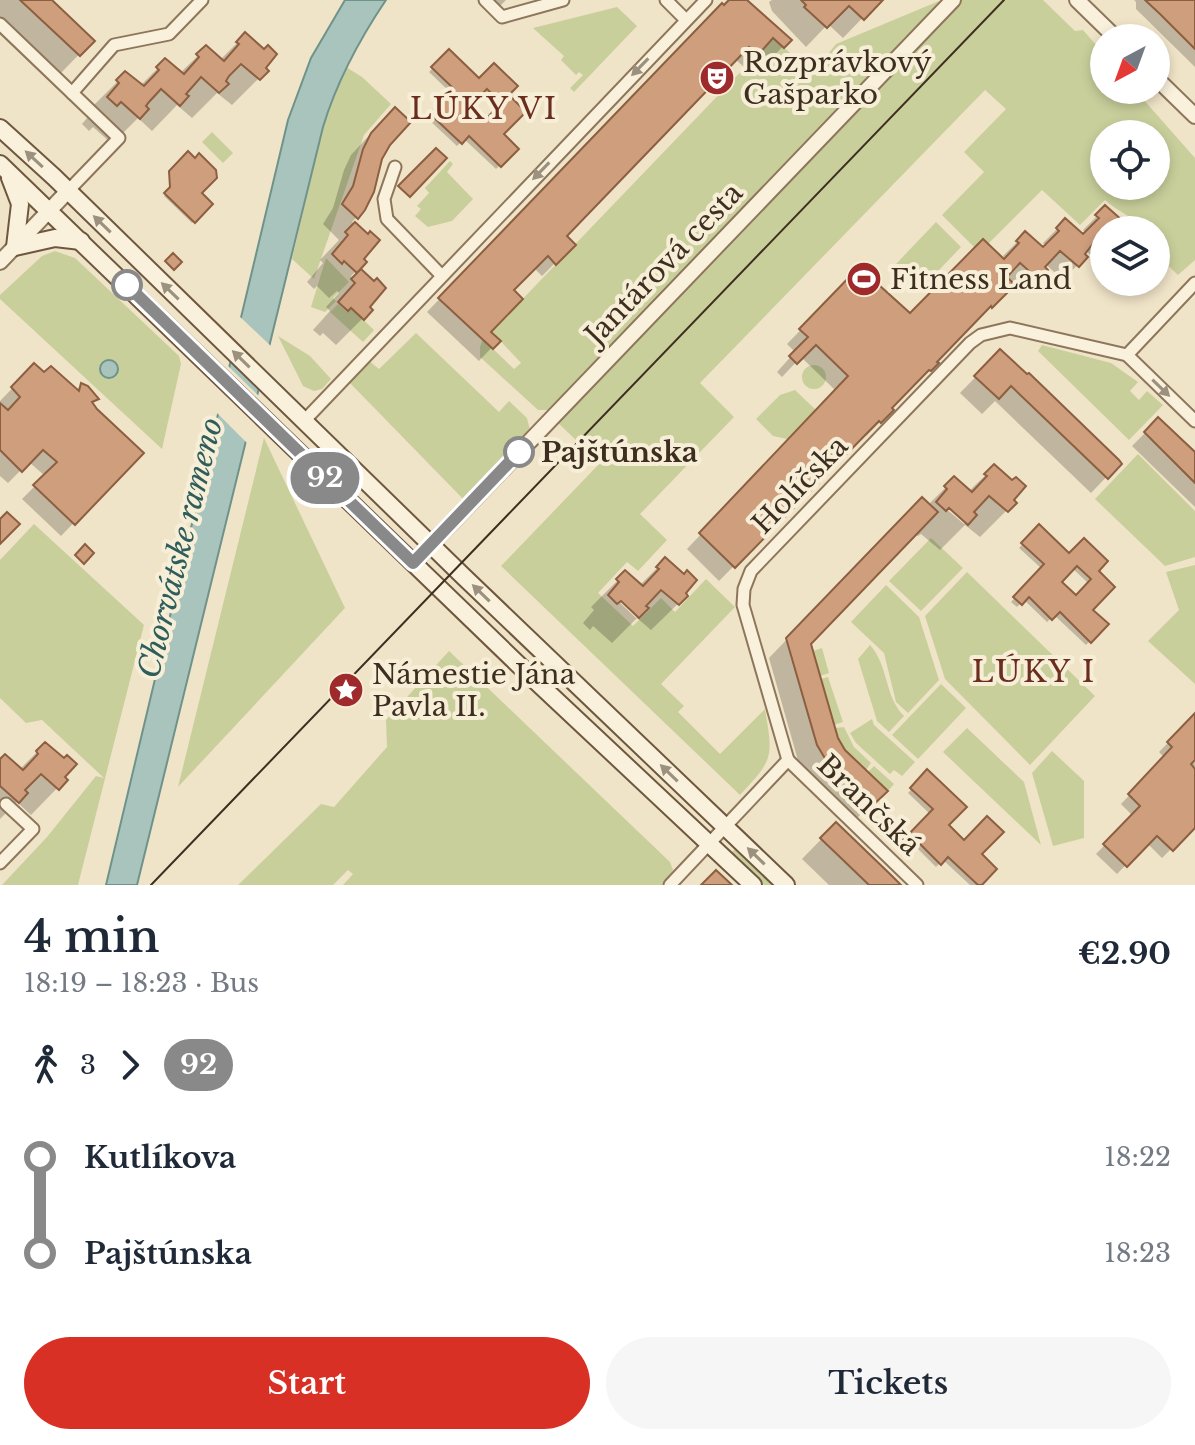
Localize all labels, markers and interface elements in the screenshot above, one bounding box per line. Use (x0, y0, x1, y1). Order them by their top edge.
north arrow (1090, 24, 1170, 104)
map controls (1090, 24, 1170, 296)
place label: Rozprávkový Gašparko (743, 45, 932, 112)
one-way arrow (631, 57, 650, 76)
theatre icon: Rozprávkový Gašparko (698, 59, 736, 97)
district label: LÚKY VI (410, 90, 558, 127)
button: locate (1090, 120, 1170, 200)
one-way arrow (25, 150, 44, 168)
one-way arrow (532, 161, 550, 180)
street label: Jantárová cesta (575, 175, 750, 355)
one-way arrow (93, 215, 112, 234)
button: layers (1090, 216, 1170, 296)
sports icon: Fitness Land (845, 260, 883, 298)
place label: Fitness Land (890, 262, 1072, 297)
unlabelled marker (112, 270, 142, 300)
one-way arrow (161, 282, 180, 300)
one-way arrow (232, 350, 251, 369)
one-way arrow (1151, 378, 1170, 396)
water label: Chorvátske rameno (130, 414, 230, 682)
street label: Holíčska (745, 428, 856, 541)
place label: Pajštúnska (541, 435, 698, 470)
marker: Pajštúnska (504, 437, 534, 467)
line badge: 92 (289, 452, 361, 504)
text: 92 (306, 460, 344, 495)
one-way arrow (472, 585, 491, 603)
district label: LÚKY I (972, 653, 1096, 690)
place label: Námestie Jána Pavla II. (372, 657, 576, 724)
place icon: Námestie Jána Pavla II. (327, 671, 365, 709)
street label: Brančská (810, 747, 928, 863)
one-way arrow (660, 764, 679, 782)
one-way arrow (747, 847, 766, 865)
text: 4 min (24, 909, 159, 964)
text: €2.90 (1078, 935, 1171, 972)
text: 18:19 – 18:23 · Bus (24, 967, 259, 999)
icon: walk (24, 1043, 68, 1087)
icon: forward (108, 1043, 152, 1087)
text: 92 (180, 1047, 217, 1082)
text: 3 (80, 1049, 96, 1081)
text: Kutlíkova (84, 1139, 236, 1176)
text: 18:22 (1104, 1141, 1171, 1173)
text: Pajštúnska (84, 1235, 252, 1272)
text: 18:23 (1104, 1237, 1171, 1269)
button: Start (24, 1337, 590, 1429)
button: Tickets (606, 1337, 1171, 1429)

